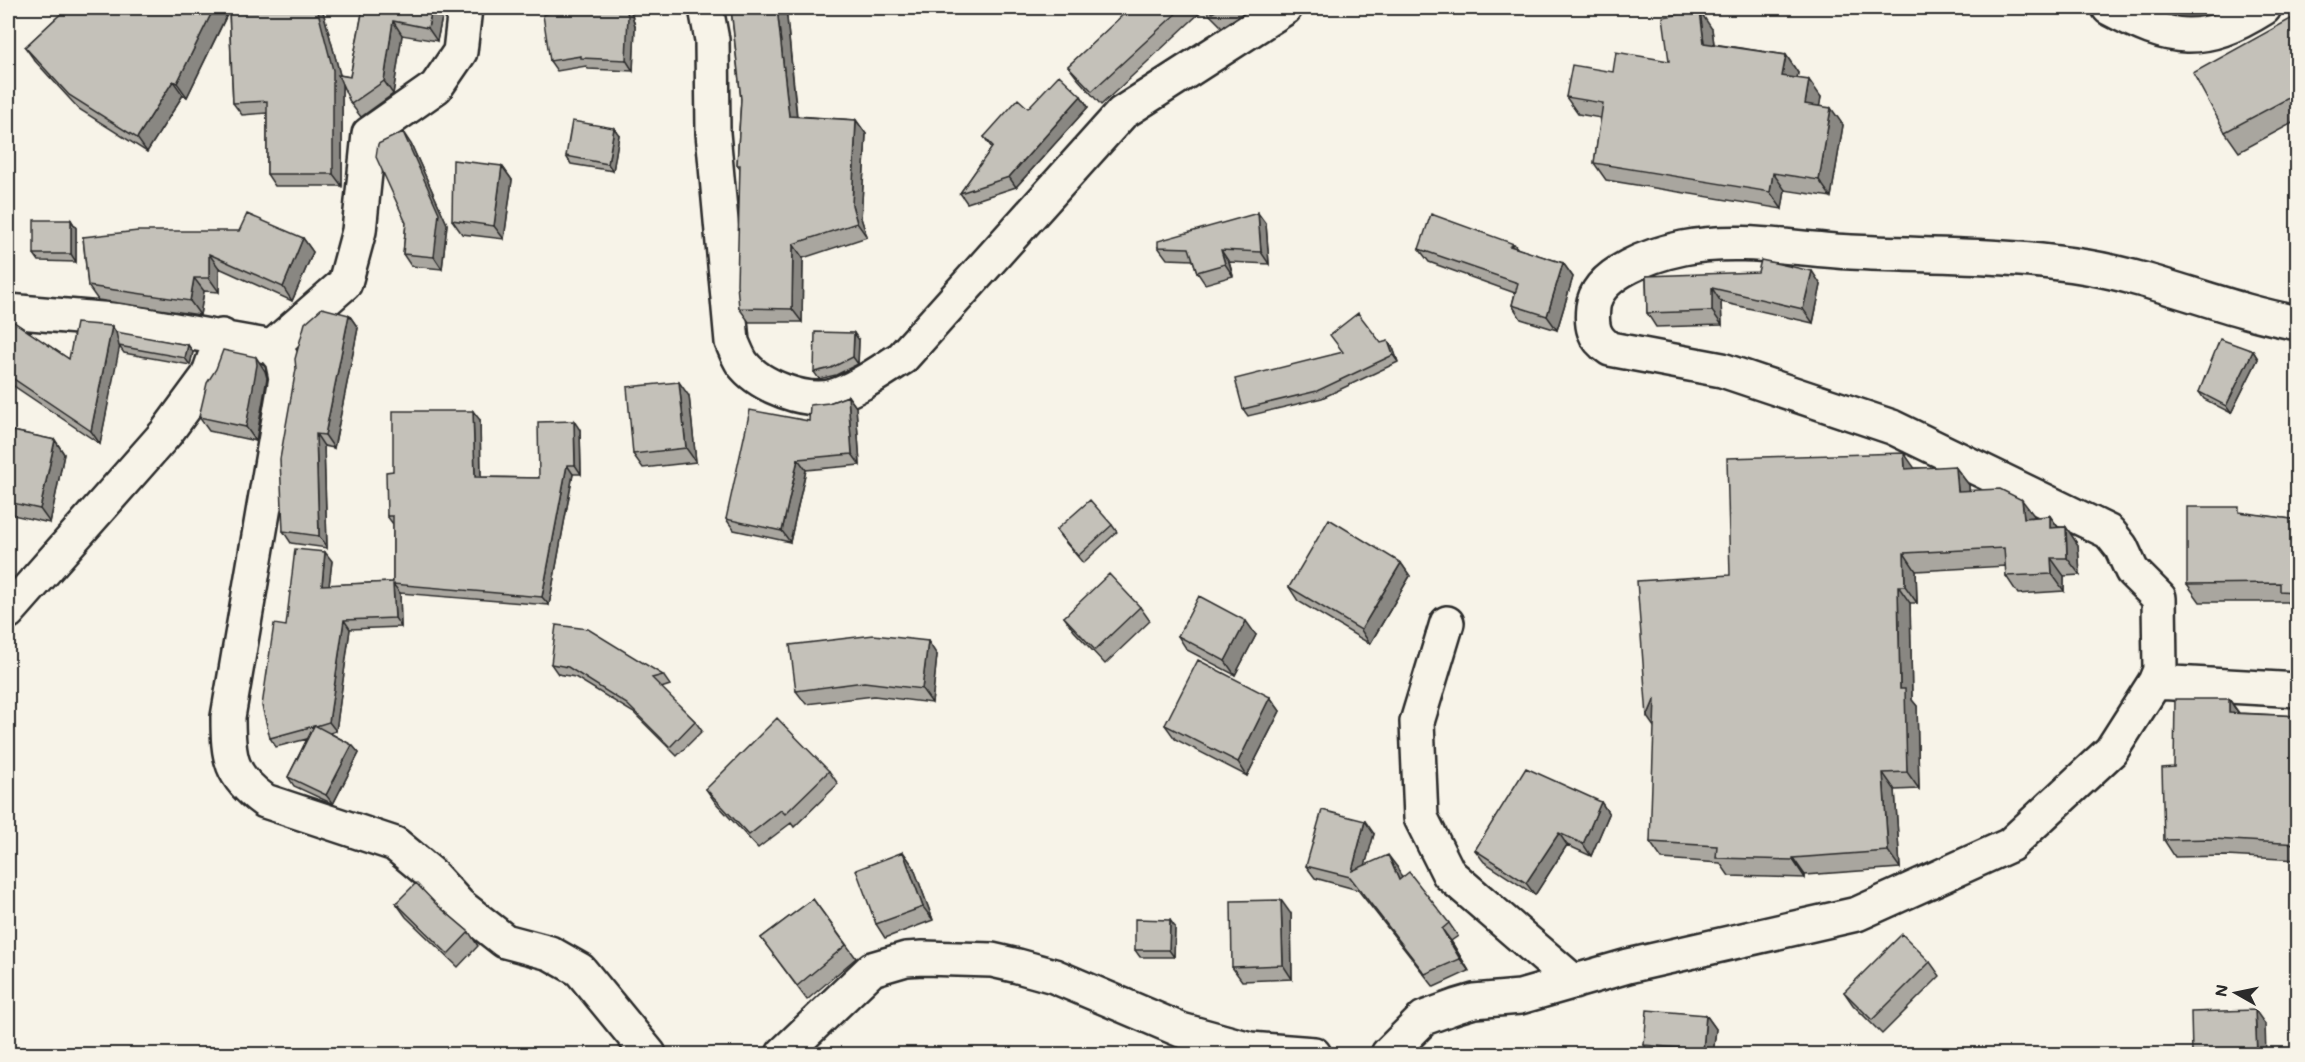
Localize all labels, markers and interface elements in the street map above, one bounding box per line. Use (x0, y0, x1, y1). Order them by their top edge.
north arrow (2206, 963, 2266, 1023)
text: N (2209, 983, 2232, 998)

